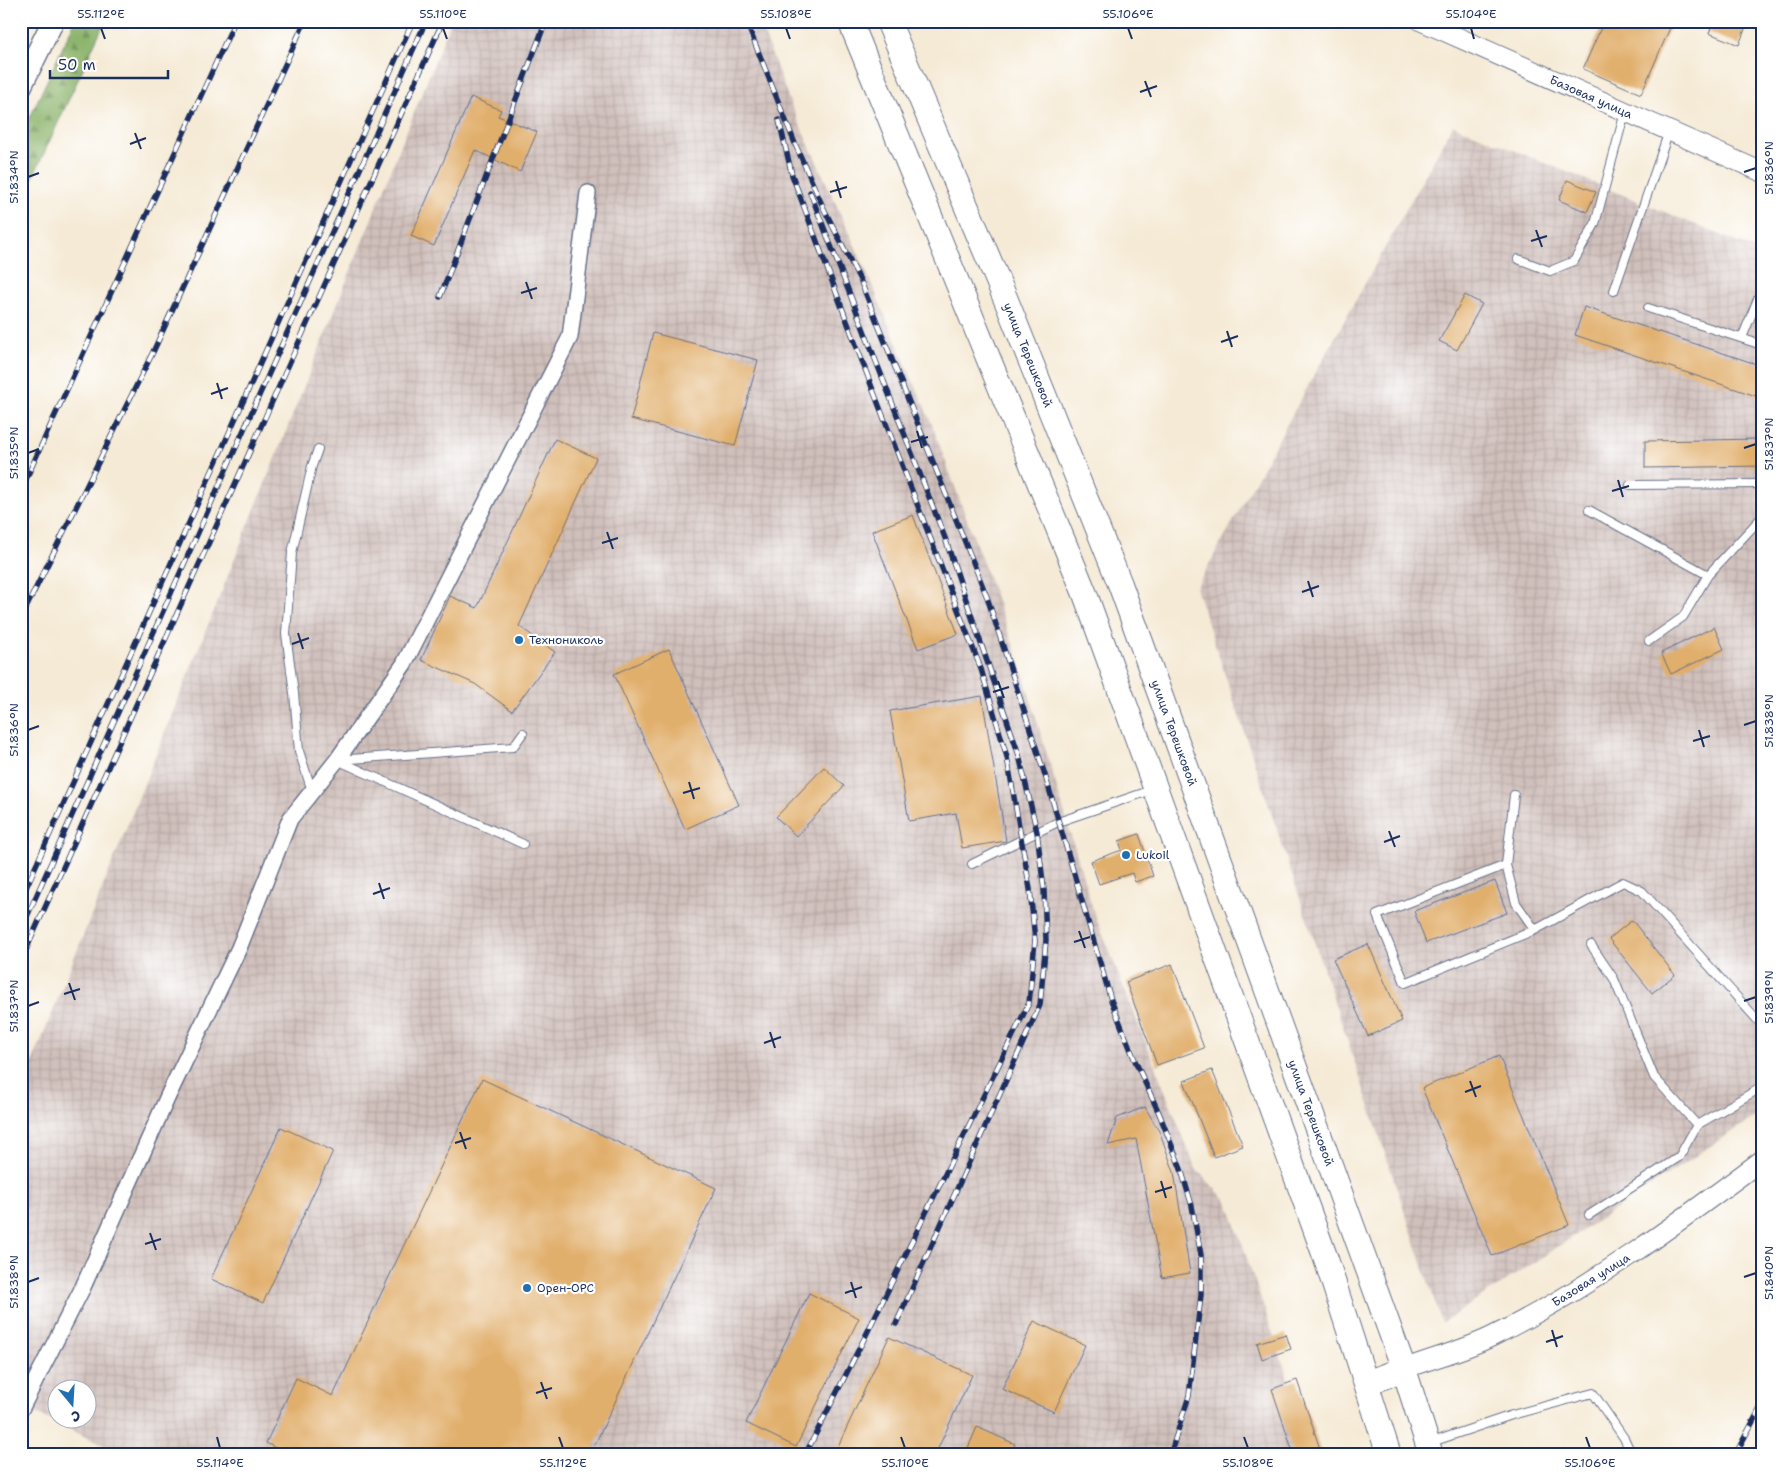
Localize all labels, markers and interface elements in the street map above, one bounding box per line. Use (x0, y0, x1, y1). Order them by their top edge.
text: 55.112°E (77, 6, 125, 22)
text: 55.110°E (419, 6, 467, 22)
text: 55.108°E (760, 6, 812, 22)
text: 55.106°E (1102, 6, 1154, 22)
text: 55.104°E (1445, 6, 1497, 22)
scale bar (50, 48, 168, 80)
text: 50 m (58, 55, 96, 75)
street label: Базовая улица (1547, 72, 1635, 123)
text: 51.836°N (1761, 141, 1777, 195)
text: 51.834°N (6, 150, 22, 204)
street label: улица Терешковой (1000, 300, 1056, 410)
text: 51.837°N (1761, 418, 1777, 470)
text: 51.835°N (6, 427, 22, 479)
place label: Технониколь (529, 632, 603, 648)
marker: Технониколь (513, 634, 525, 646)
street label: улица Терешковой (1147, 678, 1201, 788)
text: 51.838°N (1761, 694, 1777, 748)
text: 51.836°N (6, 703, 22, 757)
place label: Lukoil (1136, 847, 1170, 863)
marker: Lukoil (1120, 849, 1132, 861)
text: 51.839°N (1761, 970, 1777, 1024)
text: 51.837°N (6, 980, 22, 1032)
street label: улица Терешковой (1284, 1058, 1338, 1168)
text: 51.840°N (1761, 1246, 1777, 1300)
street label: Базовая улица (1549, 1249, 1634, 1310)
text: 51.838°N (6, 1255, 22, 1309)
place label: Орен-ОРС (537, 1280, 594, 1296)
marker: Орен-ОРС (521, 1282, 533, 1294)
north arrow (48, 1378, 98, 1428)
text: С (69, 1406, 83, 1426)
text: 55.114°E (196, 1455, 244, 1471)
text: 55.112°E (539, 1455, 587, 1471)
text: 55.110°E (881, 1455, 929, 1471)
text: 55.108°E (1222, 1455, 1274, 1471)
text: 55.106°E (1564, 1455, 1616, 1471)

